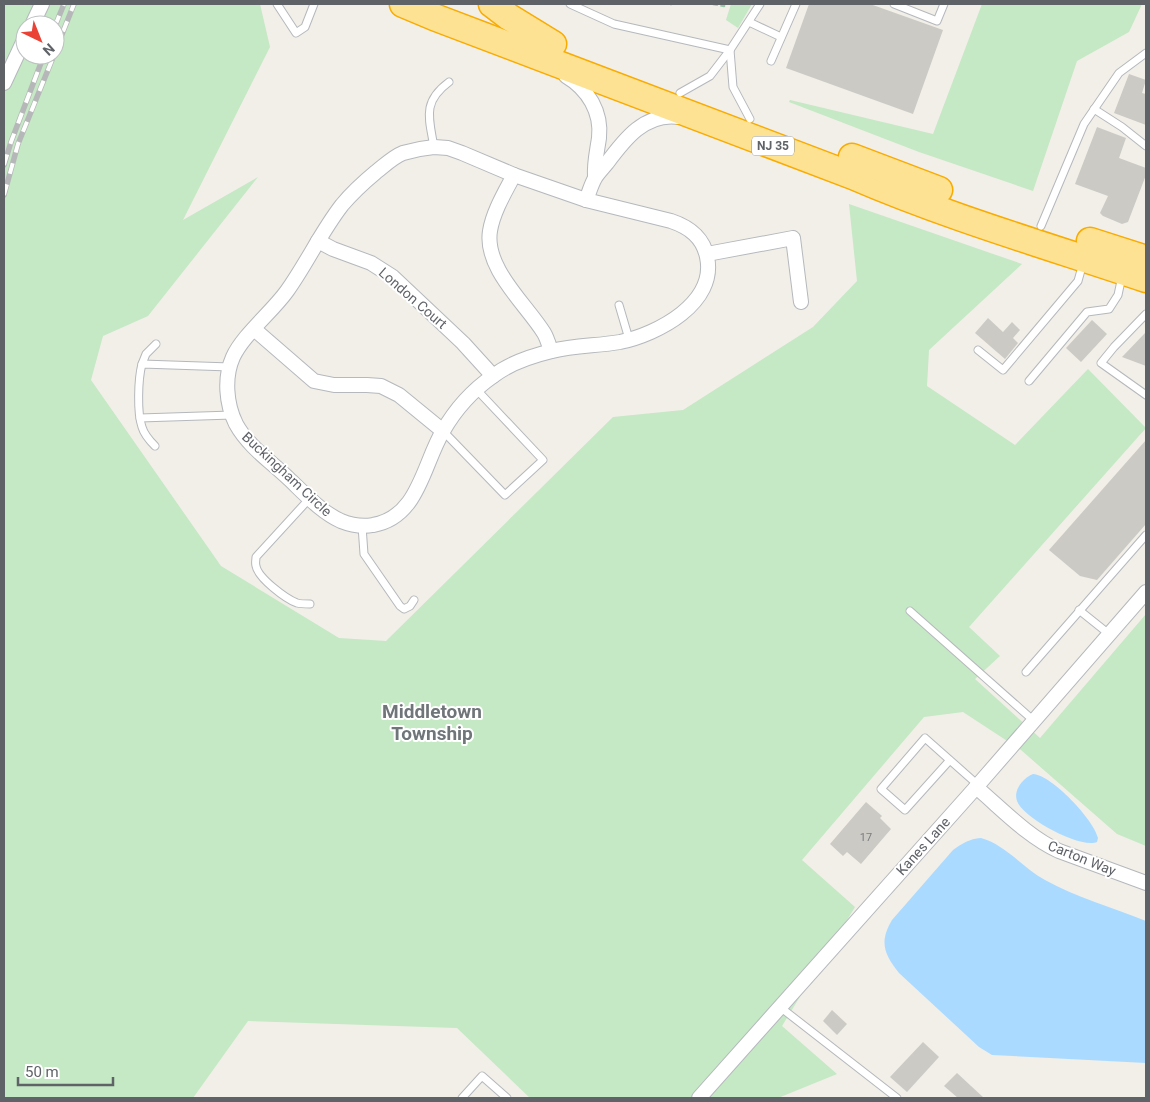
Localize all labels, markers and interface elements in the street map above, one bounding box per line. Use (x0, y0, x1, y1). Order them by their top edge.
north arrow (15, 15, 65, 65)
text: N (40, 40, 58, 59)
road number: NJ 35 (752, 136, 794, 156)
street label: London Court (376, 264, 451, 332)
street label: Buckingham Circle (239, 429, 335, 519)
district label: Middletown Township (382, 700, 482, 745)
street label: Kanes Lane (893, 814, 953, 878)
house number: 17 (860, 831, 872, 844)
street label: Carton Way (1046, 837, 1119, 879)
scale bar (18, 1054, 112, 1086)
text: 50 m (25, 1063, 59, 1081)

